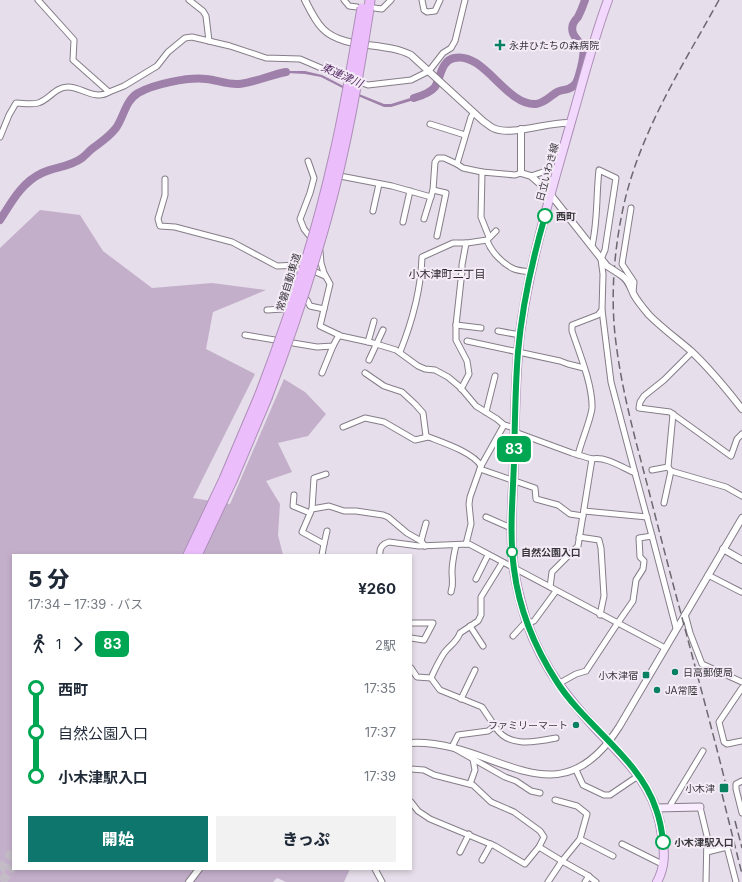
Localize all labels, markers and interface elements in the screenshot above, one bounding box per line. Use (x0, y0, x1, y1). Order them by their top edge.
marker: 永井ひたちの森病院 (494, 39, 506, 51)
place label: 永井ひたちの森病院 (509, 39, 599, 51)
water label: 東連津川 (319, 60, 366, 91)
street label: 日立いわき線 (533, 141, 561, 203)
marker: 西町 (537, 208, 553, 224)
place label: 西町 (556, 210, 576, 222)
street label: 常磐自動車道 (273, 252, 303, 312)
district label: 小木津町二丁目 (409, 267, 486, 281)
line badge: 83 (496, 436, 532, 462)
text: 83 (505, 440, 523, 457)
marker: 自然公園入口 (506, 546, 518, 558)
place label: 自然公園入口 (521, 546, 581, 558)
text: 5 分 (28, 566, 69, 592)
text: ¥260 (358, 579, 396, 598)
text: 17:34 – 17:39 · バス (28, 596, 143, 612)
icon: walk (28, 633, 50, 655)
icon: forward (67, 633, 89, 655)
text: 83 (103, 635, 121, 652)
text: 1 (56, 636, 61, 652)
text: 2駅 (375, 637, 396, 653)
place label: 日高郵便局 (683, 666, 733, 678)
marker: 日高郵便局 (670, 667, 680, 677)
place label: 小木津宿 (598, 669, 638, 681)
marker: 小木津宿 (641, 670, 651, 680)
text: 西町 (58, 680, 88, 699)
text: 17:35 (364, 680, 396, 696)
place label: JA常陸 (665, 684, 697, 696)
marker: JA常陸 (652, 685, 662, 695)
place label: ファミリーマート (488, 719, 568, 731)
marker: ファミリーマート (571, 720, 581, 730)
text: 自然公園入口 (58, 724, 148, 743)
text: 17:37 (365, 724, 396, 740)
text: 小木津駅入口 (58, 768, 148, 787)
text: 17:39 (364, 768, 396, 784)
place label: 小木津 (685, 782, 715, 794)
marker: 小木津 (718, 782, 730, 794)
button: 開始 (28, 816, 208, 862)
button: きっぷ (216, 816, 396, 862)
marker: 小木津駅入口 (655, 834, 671, 850)
place label: 小木津駅入口 (674, 836, 734, 848)

